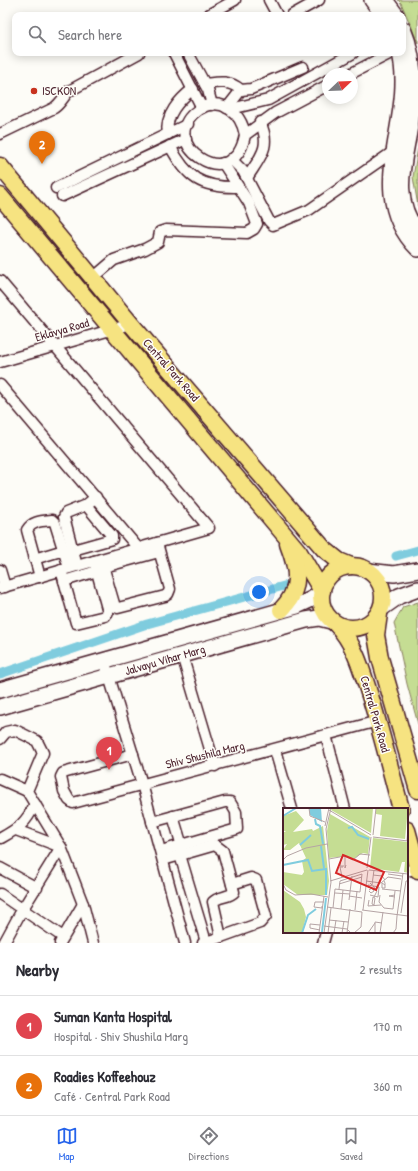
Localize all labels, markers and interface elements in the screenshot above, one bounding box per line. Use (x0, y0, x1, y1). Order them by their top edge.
search box (12, 12, 406, 56)
icon: search (26, 23, 48, 45)
text: Search here (58, 24, 122, 45)
north arrow (322, 68, 358, 104)
place label: ISCKON (42, 82, 76, 99)
marker: ISCKON (29, 86, 39, 96)
pin: 2 (29, 131, 55, 164)
street label: Eklavya Road (33, 314, 91, 345)
street label: Central Park Road (139, 334, 204, 405)
your location (249, 582, 269, 602)
street label: Jalvayu Vihar Marg (123, 640, 207, 679)
street label: Central Park Road (356, 674, 395, 754)
street label: Shiv Shushila Marg (164, 736, 246, 773)
pin: 1 (96, 737, 122, 770)
inset map (283, 808, 408, 933)
text: Nearby (16, 958, 59, 981)
text: 2 results (360, 960, 402, 978)
text: Suman Kanta Hospital (54, 1006, 172, 1027)
text: 1 (27, 1017, 31, 1035)
text: 170 m (373, 1017, 402, 1035)
text: Hospital · Shiv Shushila Marg (54, 1027, 188, 1045)
text: Roadies Koffeehouz (54, 1066, 156, 1087)
text: 2 (26, 1077, 32, 1095)
text: 360 m (373, 1077, 402, 1095)
text: Café · Central Park Road (54, 1087, 170, 1105)
tab: Map (56, 1125, 78, 1163)
tab: Directions (189, 1125, 229, 1163)
tab: Saved (340, 1125, 362, 1163)

